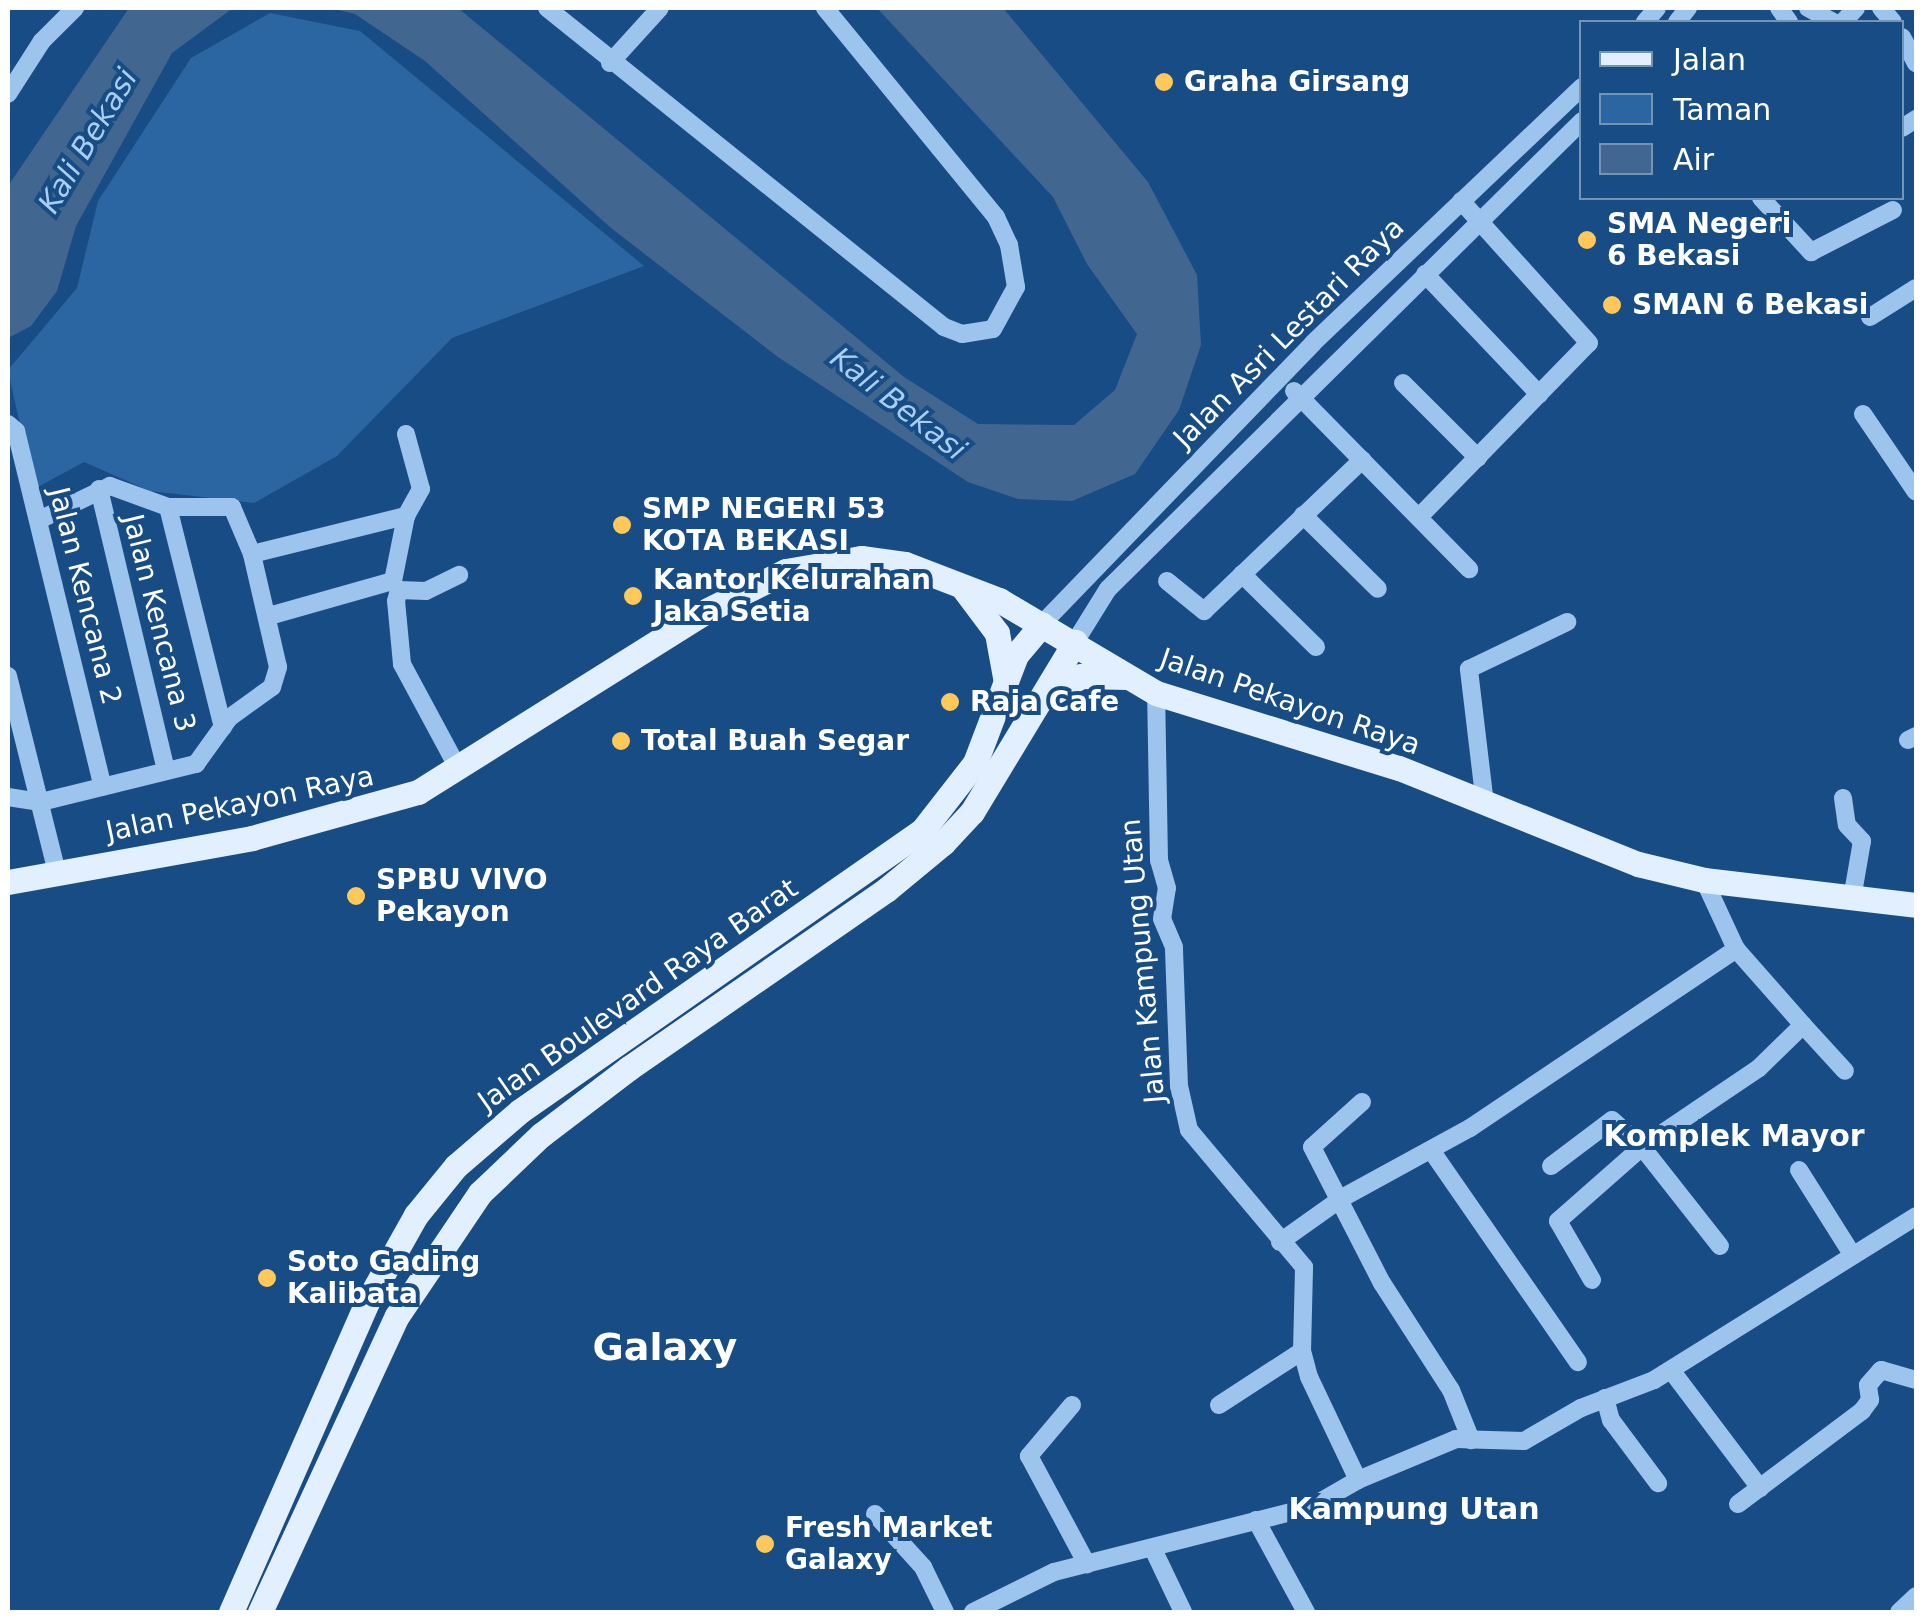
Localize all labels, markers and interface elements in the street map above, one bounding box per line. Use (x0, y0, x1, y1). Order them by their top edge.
legend (1579, 20, 1904, 200)
text: Jalan (1673, 42, 1746, 77)
water label: Kali Bekasi (31, 62, 145, 220)
place label: Graha Girsang (1184, 65, 1410, 99)
marker: Graha Girsang (1153, 71, 1175, 93)
text: Taman (1673, 92, 1771, 127)
text: Air (1673, 142, 1714, 177)
place label: SMA Negeri 6 Bekasi (1607, 207, 1791, 273)
street label: Jalan Asri Lestari Raya (1167, 211, 1411, 455)
marker: SMA Negeri 6 Bekasi (1576, 229, 1598, 251)
place label: SMAN 6 Bekasi (1632, 288, 1868, 322)
marker: SMAN 6 Bekasi (1601, 294, 1623, 316)
water label: Kali Bekasi (823, 340, 973, 468)
street label: Jalan Kencana 2 (42, 484, 128, 708)
place label: SMP NEGERI 53 KOTA BEKASI (642, 492, 886, 558)
street label: Jalan Kencana 3 (116, 511, 202, 735)
marker: SMP NEGERI 53 KOTA BEKASI (611, 514, 633, 536)
place label: Kantor Kelurahan Jaka Setia (653, 563, 931, 629)
marker: Kantor Kelurahan Jaka Setia (622, 585, 644, 607)
street label: Jalan Pekayon Raya (1155, 642, 1425, 762)
place label: Raja Cafe (970, 685, 1119, 719)
marker: Raja Cafe (939, 691, 961, 713)
place label: Total Buah Segar (641, 724, 909, 758)
marker: Total Buah Segar (610, 730, 632, 752)
street label: Jalan Pekayon Raya (103, 759, 377, 849)
street label: Jalan Kampung Utan (1114, 817, 1172, 1105)
place label: SPBU VIVO Pekayon (376, 863, 548, 929)
street label: Jalan Boulevard Raya Barat (472, 872, 804, 1118)
marker: SPBU VIVO Pekayon (345, 885, 367, 907)
district label: Komplek Mayor (1603, 1118, 1865, 1154)
place label: Soto Gading Kalibata (287, 1245, 480, 1311)
marker: Soto Gading Kalibata (256, 1267, 278, 1289)
district label: Galaxy (593, 1325, 737, 1371)
district label: Kampung Utan (1288, 1491, 1540, 1527)
place label: Fresh Market Galaxy (785, 1511, 992, 1577)
marker: Fresh Market Galaxy (754, 1533, 776, 1555)

